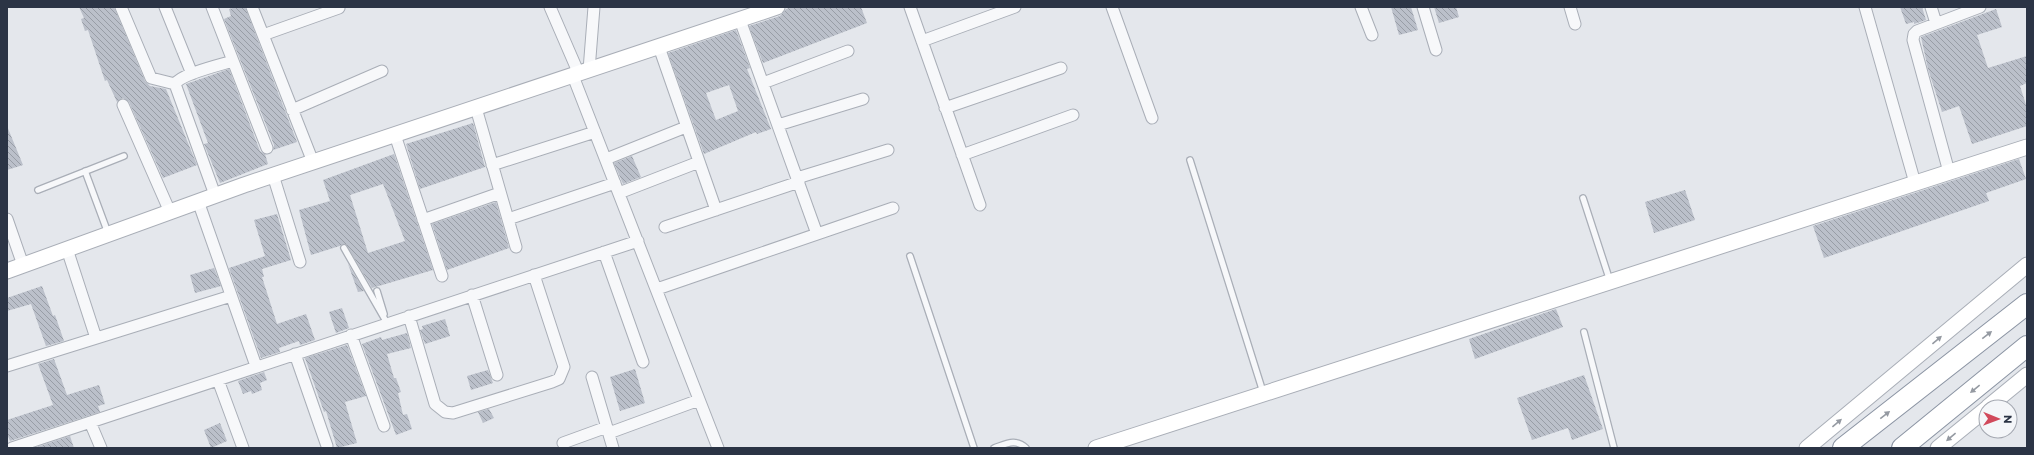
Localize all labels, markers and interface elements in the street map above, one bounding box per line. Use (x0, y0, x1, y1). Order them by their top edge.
one-way arrow (1982, 331, 1993, 340)
one-way arrow (1932, 335, 1942, 344)
one-way arrow (1970, 384, 1981, 393)
north arrow (1978, 399, 2018, 439)
one-way arrow (1880, 411, 1891, 420)
text: N (2001, 415, 2015, 424)
one-way arrow (1832, 419, 1843, 427)
one-way arrow (1946, 433, 1957, 442)

